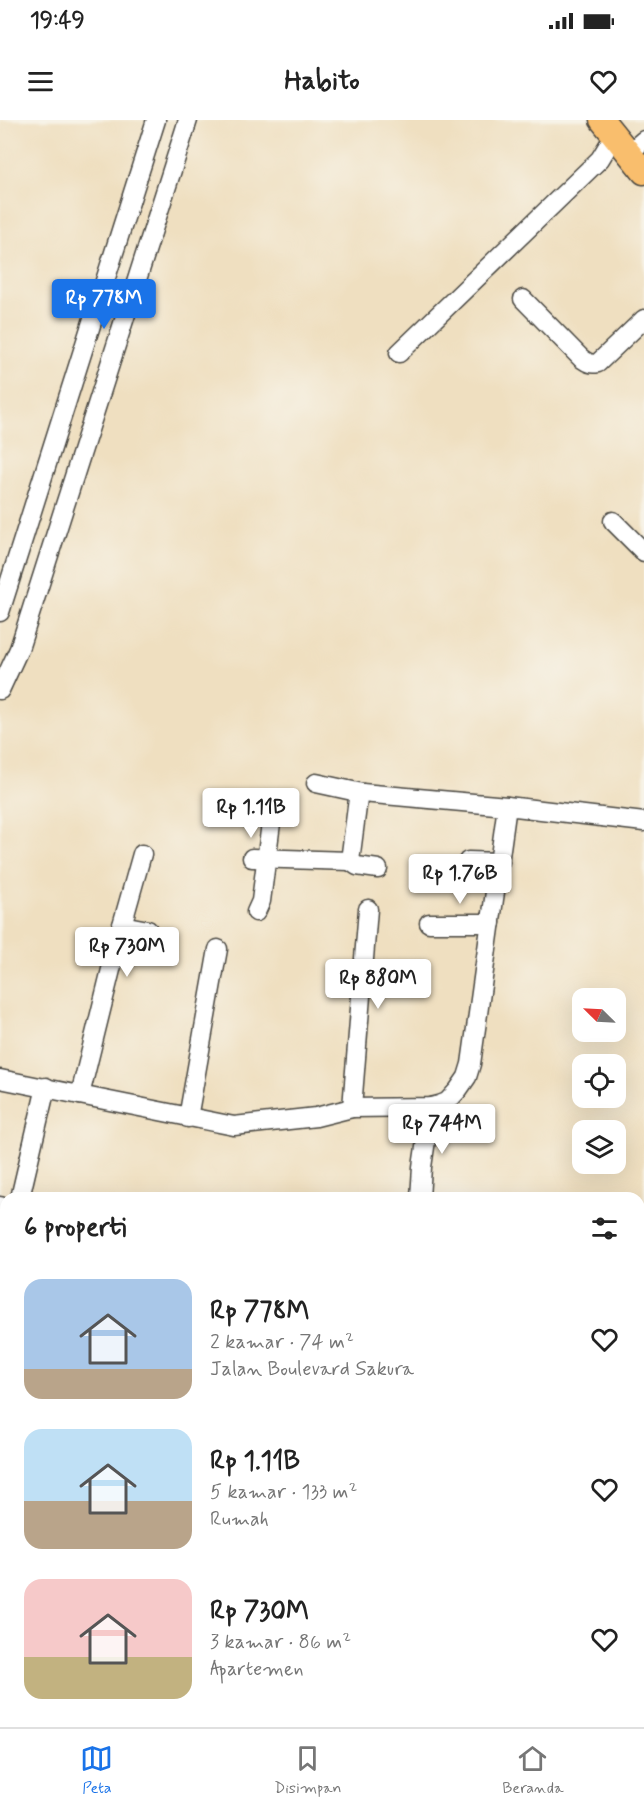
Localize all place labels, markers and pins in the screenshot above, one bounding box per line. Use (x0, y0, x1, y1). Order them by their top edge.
pin: Rp 778M (49, 279, 159, 330)
pin: Rp 1.11B (189, 788, 313, 839)
pin: Rp 1.76B (398, 854, 522, 905)
pin: Rp 730M (72, 927, 182, 978)
pin: Rp 880M (323, 959, 433, 1010)
pin: Rp 744M (387, 1104, 497, 1155)

